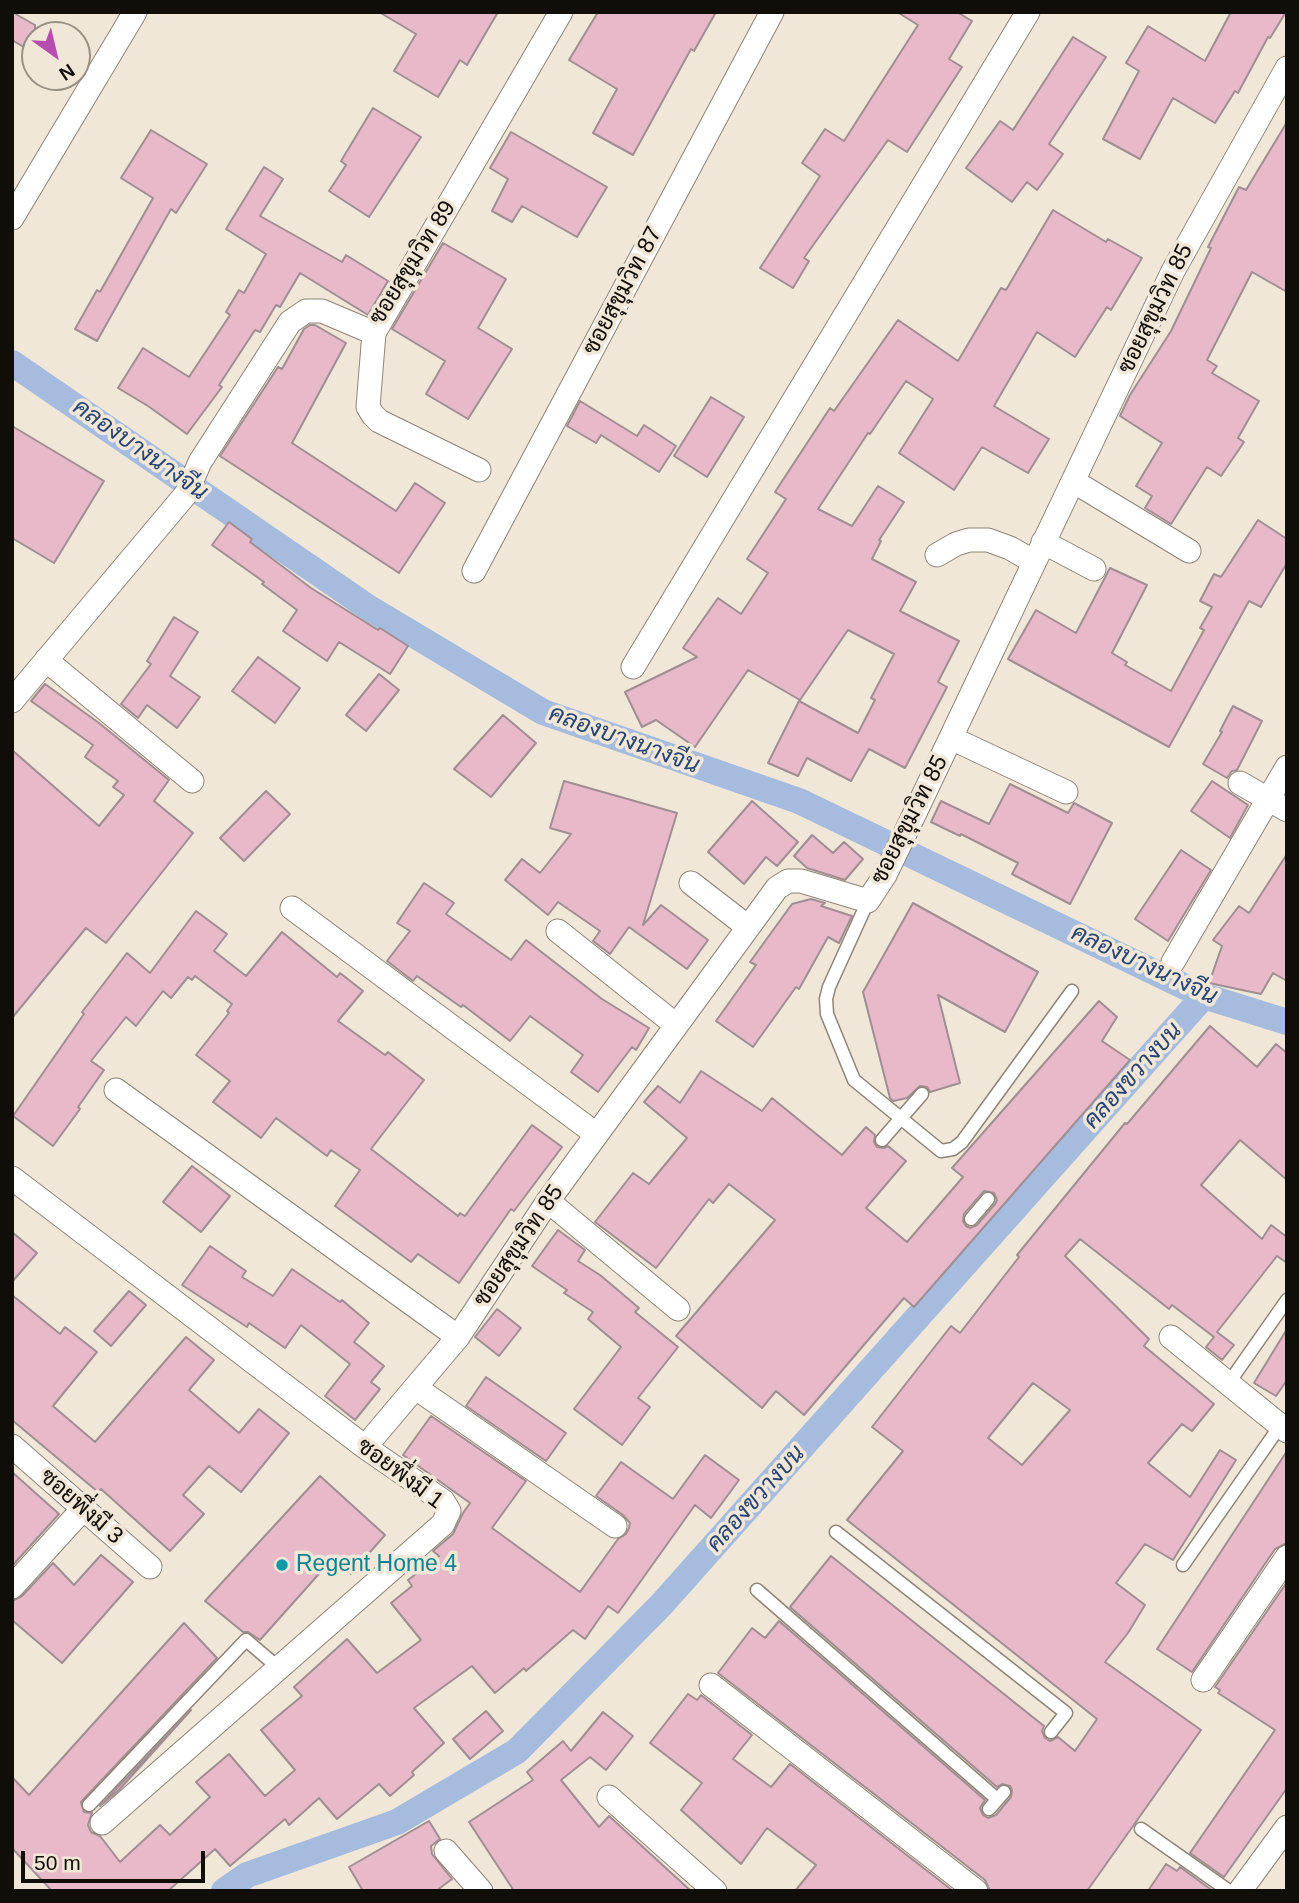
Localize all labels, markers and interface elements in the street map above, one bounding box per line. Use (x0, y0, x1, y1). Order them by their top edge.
north arrow (21, 21, 91, 91)
text: N (55, 60, 78, 85)
street label: ซอยสุขุมวิท 89 (364, 196, 462, 330)
street label: ซอยสุขุมวิท 87 (578, 222, 668, 360)
street label: ซอยสุขุมวิท 85 (1113, 240, 1199, 378)
water label: คลองบางนางจีน (67, 393, 213, 507)
water label: คลองบางนางจีน (545, 699, 703, 781)
street label: ซอยสุขุมวิท 85 (866, 751, 954, 889)
water label: คลองบางนางจีน (1066, 919, 1222, 1011)
water label: คลองขวางบน (1078, 1017, 1188, 1135)
street label: ซอยสุขุมวิท 85 (468, 1180, 570, 1312)
street label: ซอยพึ่งมี 1 (351, 1433, 449, 1515)
water label: คลองขวางบน (701, 1440, 811, 1558)
street label: ซอยพึ่งมี 3 (34, 1463, 128, 1551)
place label: Regent Home 4 (296, 1551, 457, 1579)
marker: Regent Home 4 (274, 1557, 290, 1573)
scale bar (24, 1836, 208, 1880)
text: 50 m (34, 1851, 81, 1874)

